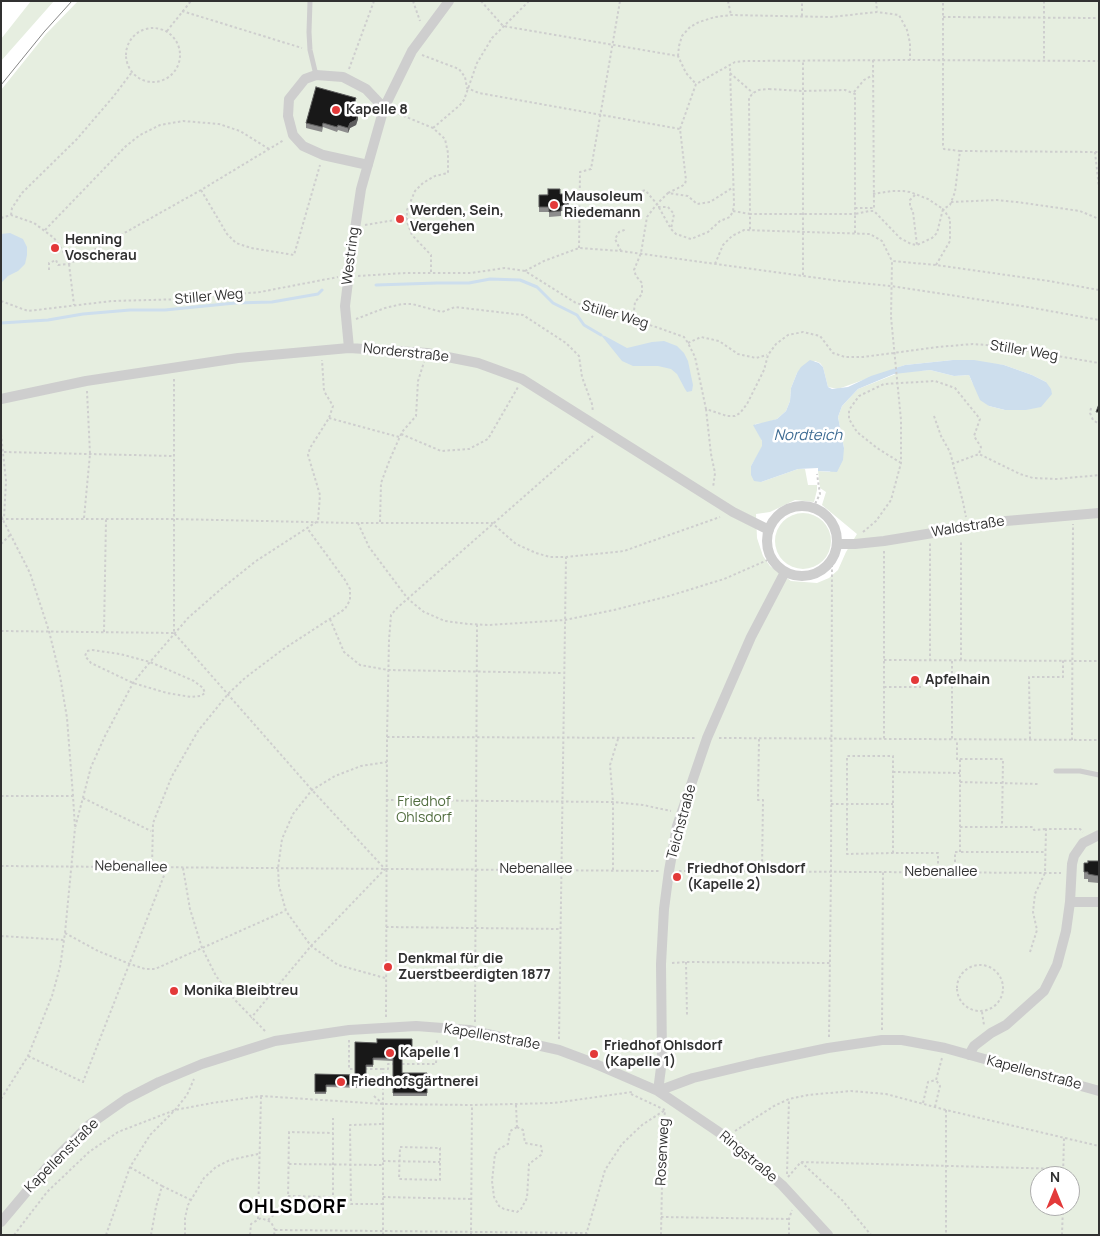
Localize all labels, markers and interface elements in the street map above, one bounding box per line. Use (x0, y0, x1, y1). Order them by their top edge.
place label: Kapelle 8 (346, 102, 408, 118)
marker: Kapelle 8 (330, 104, 342, 116)
place label: Mausoleum Riedemann (564, 189, 643, 222)
marker: Mausoleum Riedemann (548, 199, 560, 211)
place label: Werden, Sein, Vergehen (410, 203, 504, 236)
marker: Werden, Sein, Vergehen (394, 213, 406, 225)
street label: Westring (339, 226, 363, 286)
place label: Henning Voscherau (65, 232, 137, 264)
marker: Henning Voscherau (49, 242, 61, 254)
street label: Stiller Weg (174, 286, 244, 308)
street label: Stiller Weg (580, 297, 650, 333)
street label: Stiller Weg (989, 337, 1059, 365)
street label: Norderstraße (362, 340, 450, 366)
water label: Nordteich (774, 427, 842, 445)
street label: Waldstraße (930, 513, 1006, 541)
place label: Apfelhain (925, 672, 990, 688)
marker: Apfelhain (909, 674, 921, 686)
street label: Teichstraße (664, 783, 700, 861)
park label: Friedhof Ohlsdorf (396, 794, 452, 826)
street label: Nebenallee (94, 858, 168, 876)
street label: Nebenallee (499, 861, 573, 877)
place label: Friedhof Ohlsdorf (Kapelle 2) (687, 861, 805, 894)
street label: Nebenallee (904, 864, 978, 880)
marker: Friedhof Ohlsdorf (Kapelle 2) (671, 871, 683, 883)
place label: Denkmal für die Zuerstbeerdigten 1877 (398, 951, 551, 984)
marker: Denkmal für die Zuerstbeerdigten 1877 (382, 961, 394, 973)
place label: Monika Bleibtreu (184, 983, 298, 999)
marker: Monika Bleibtreu (168, 985, 180, 997)
street label: Kapellenstraße (443, 1020, 541, 1054)
place label: Friedhof Ohlsdorf (Kapelle 1) (604, 1038, 722, 1070)
place label: Kapelle 1 (400, 1045, 459, 1061)
marker: Kapelle 1 (384, 1047, 396, 1059)
marker: Friedhof Ohlsdorf (Kapelle 1) (588, 1048, 600, 1060)
street label: Kapellenstraße (985, 1052, 1083, 1094)
place label: Friedhofsgärtnerei (351, 1074, 478, 1090)
marker: Friedhofsgärtnerei (335, 1076, 347, 1088)
street label: Kapellenstraße (22, 1116, 102, 1196)
street label: Rosenweg (653, 1118, 673, 1186)
street label: Ringstraße (715, 1128, 781, 1186)
north arrow (1030, 1166, 1080, 1216)
text: N (1050, 1167, 1060, 1186)
district label: OHLSDORF (238, 1197, 348, 1219)

